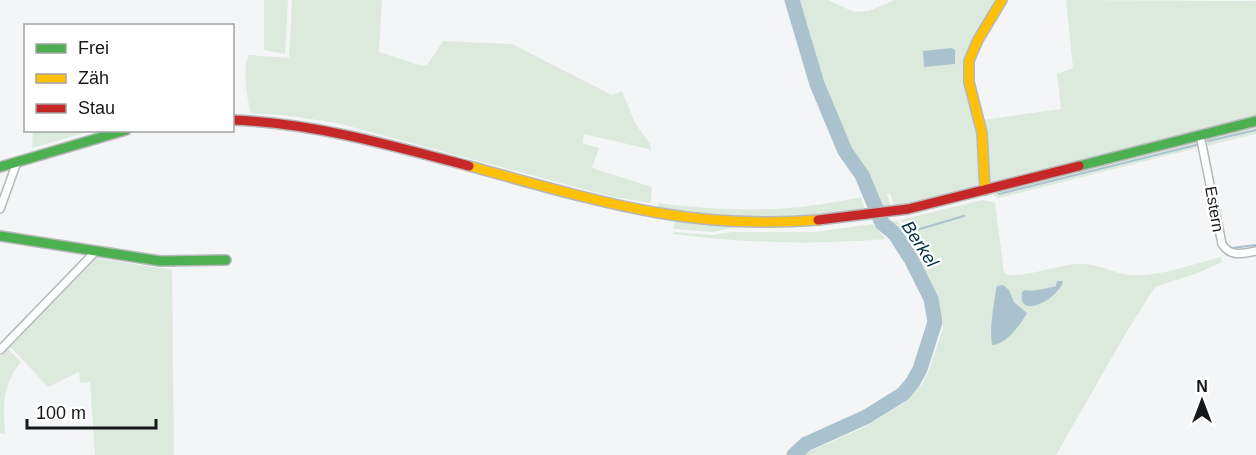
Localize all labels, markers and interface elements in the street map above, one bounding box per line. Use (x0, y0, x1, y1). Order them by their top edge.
legend (24, 24, 234, 132)
text: Frei (78, 38, 109, 58)
text: Zäh (78, 68, 109, 88)
text: Stau (78, 98, 115, 118)
street label: Estern (1202, 185, 1227, 233)
water label: Berkel (898, 217, 943, 272)
north arrow (1172, 371, 1232, 431)
text: N (1196, 378, 1208, 395)
scale bar (27, 392, 156, 430)
text: 100 m (36, 403, 86, 423)

